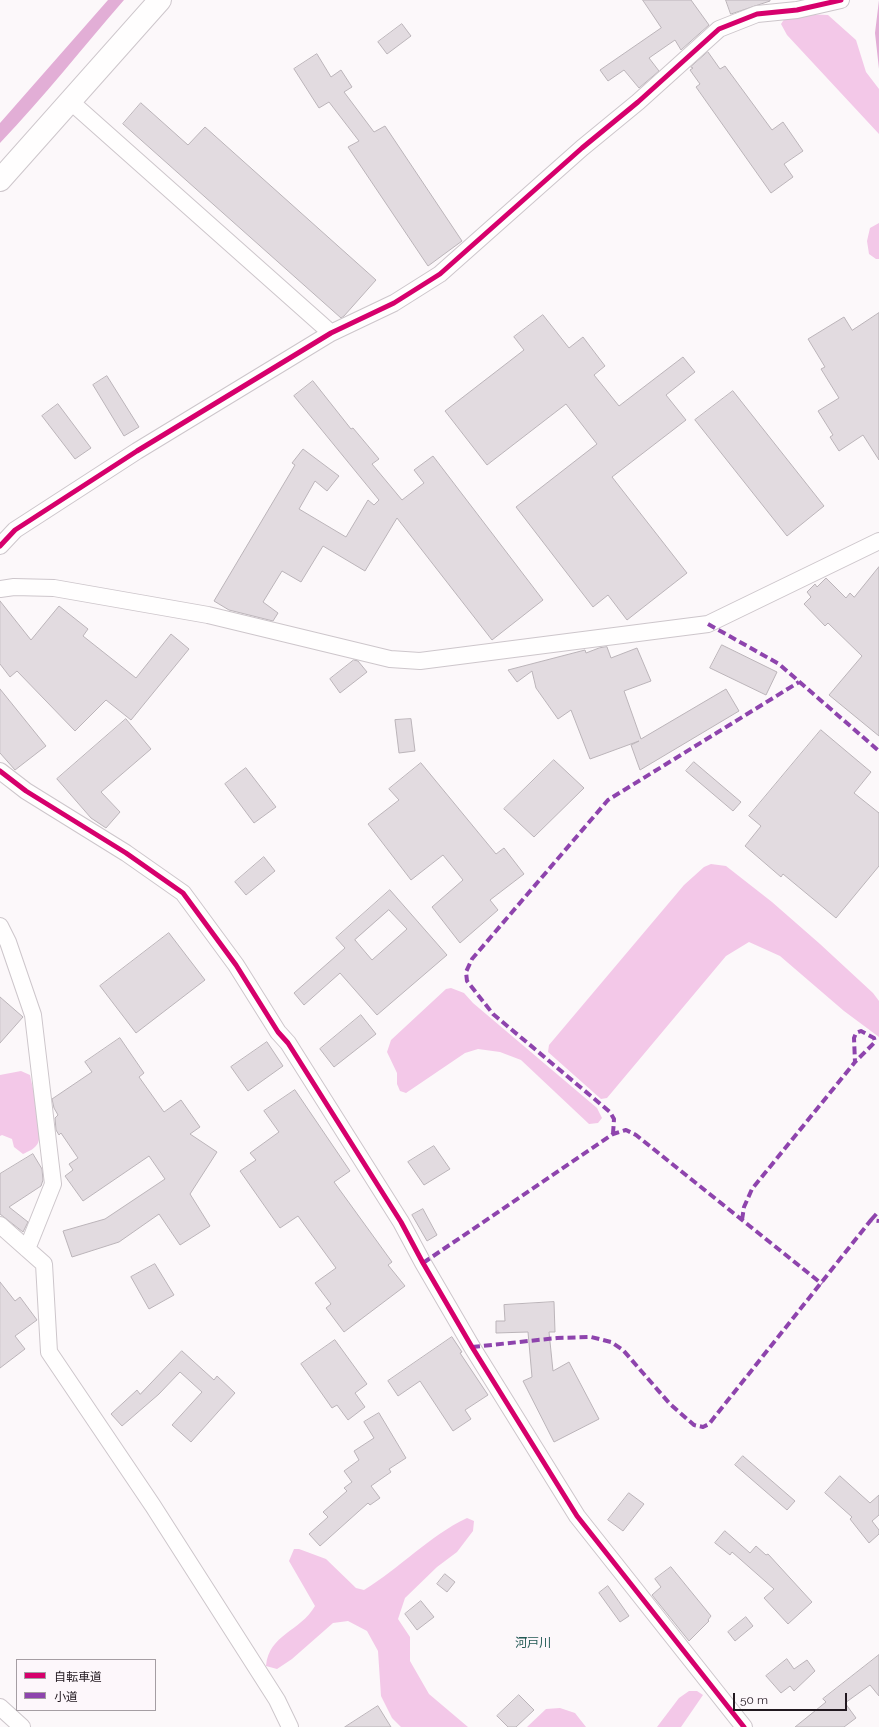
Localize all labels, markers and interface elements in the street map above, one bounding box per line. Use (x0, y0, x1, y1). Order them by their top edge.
district label: 河戸川 (515, 1636, 551, 1650)
legend (16, 1659, 156, 1711)
text: 自転車道 (54, 1670, 102, 1684)
scale bar (735, 1685, 849, 1711)
text: 小道 (54, 1690, 78, 1704)
text: 50 m (740, 1693, 768, 1707)

